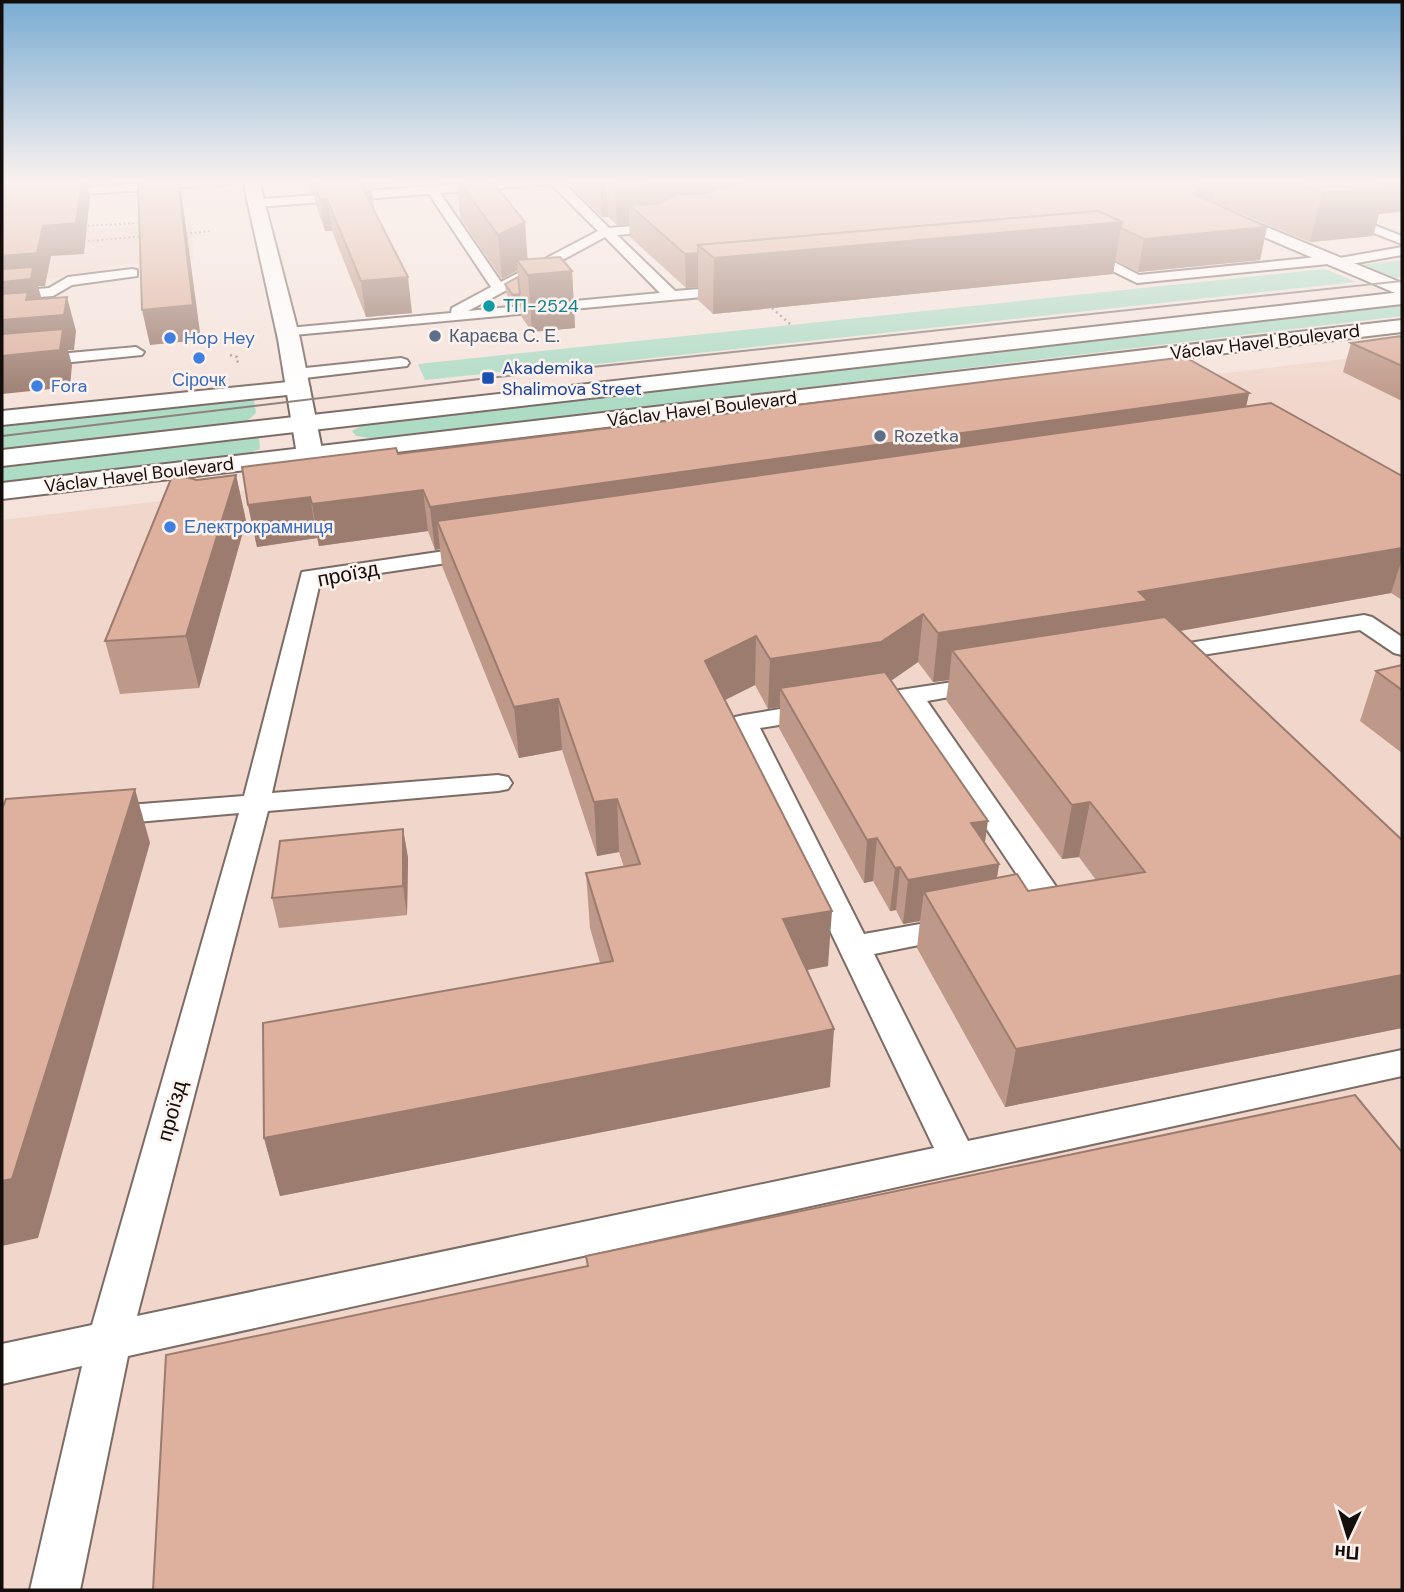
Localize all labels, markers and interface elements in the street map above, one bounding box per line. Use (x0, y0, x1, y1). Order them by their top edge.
place label: ТП-2524 (503, 294, 579, 318)
marker: ТП-2524 (481, 298, 497, 314)
street label: Václav Havel Boulevard (1169, 318, 1361, 366)
place label: Караєва С. Е. (449, 324, 560, 348)
place label: Hop Hey (184, 326, 255, 350)
marker: Караєва С. Е. (427, 328, 443, 344)
marker: Hop Hey (162, 330, 178, 346)
marker: Сірочк (191, 350, 207, 366)
place label: Akademika Shalimova Street (502, 356, 642, 401)
place label: Сірочк (172, 368, 226, 392)
marker: Akademika Shalimova Street (480, 370, 496, 386)
place label: Fora (51, 374, 87, 398)
marker: Fora (29, 378, 45, 394)
street label: Václav Havel Boulevard (606, 385, 798, 433)
place label: Rozetka (894, 424, 959, 448)
marker: Rozetka (872, 428, 888, 444)
street label: Václav Havel Boulevard (43, 451, 235, 499)
place label: Електрокрамниця (184, 515, 333, 539)
marker: Електрокрамниця (162, 519, 178, 535)
street label: проїзд (315, 554, 381, 594)
street label: проїзд (150, 1077, 194, 1145)
north arrow (1313, 1501, 1383, 1571)
text: Пн (1333, 1539, 1360, 1566)

